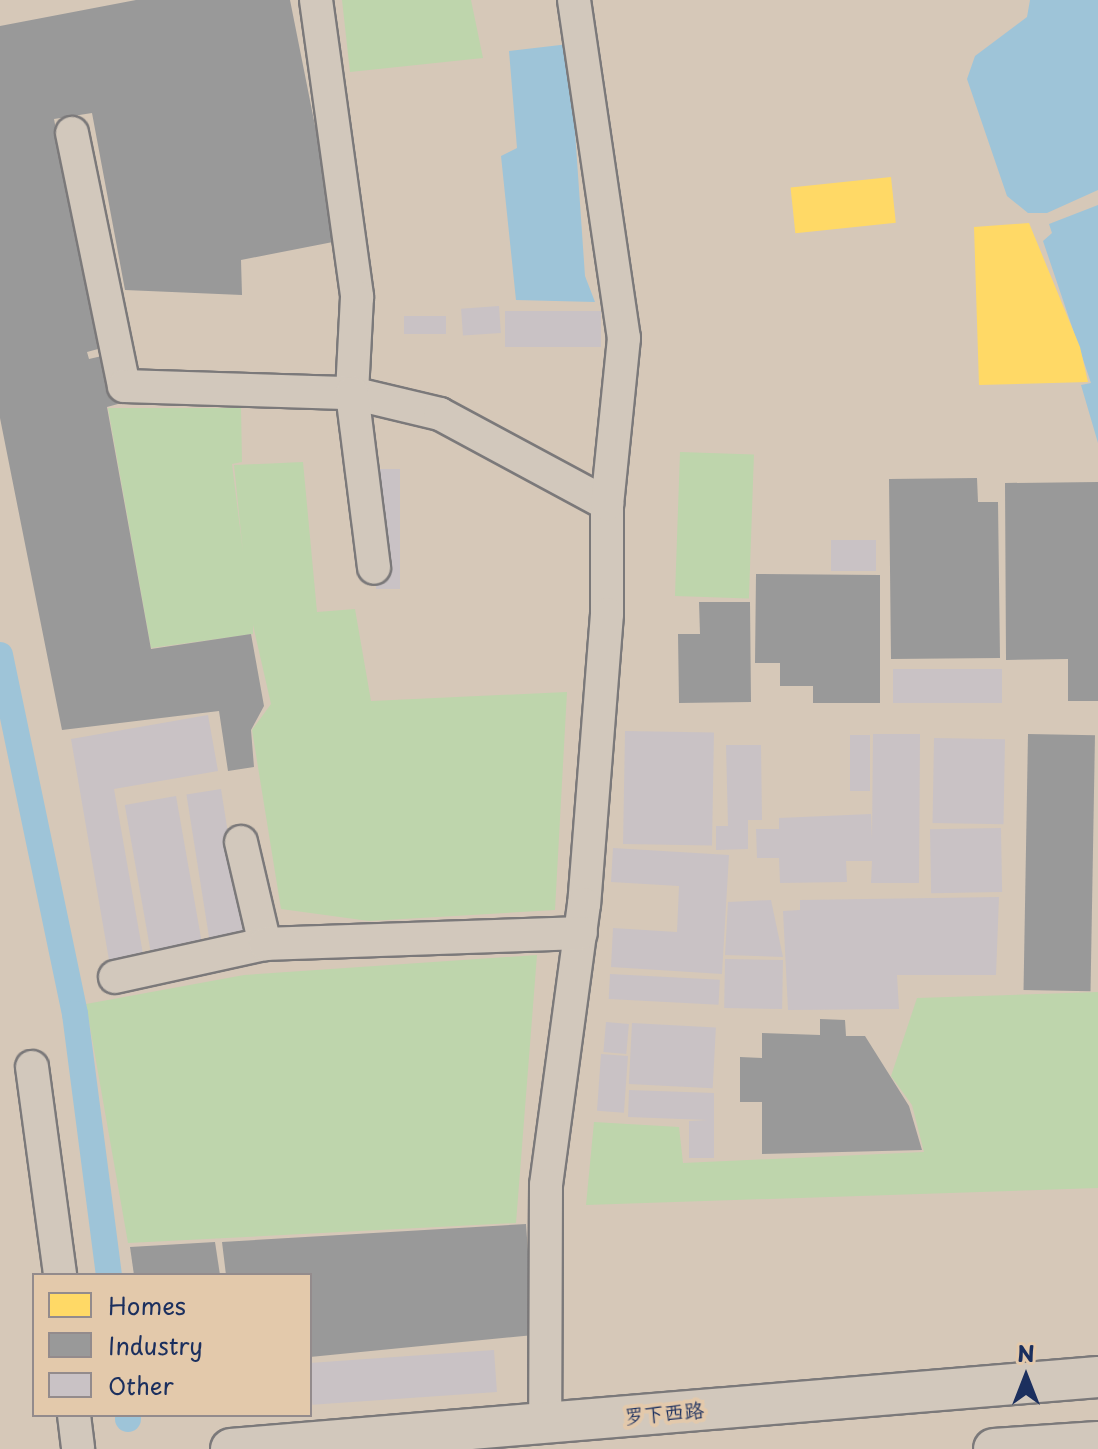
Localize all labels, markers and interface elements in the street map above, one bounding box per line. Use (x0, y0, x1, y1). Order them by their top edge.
legend (32, 1273, 312, 1417)
text: Homes (108, 1287, 186, 1323)
text: Industry (108, 1327, 203, 1363)
text: N (1017, 1336, 1035, 1369)
north arrow (986, 1337, 1066, 1417)
text: Other (108, 1367, 174, 1403)
street label: 罗下西路 (623, 1398, 705, 1428)

